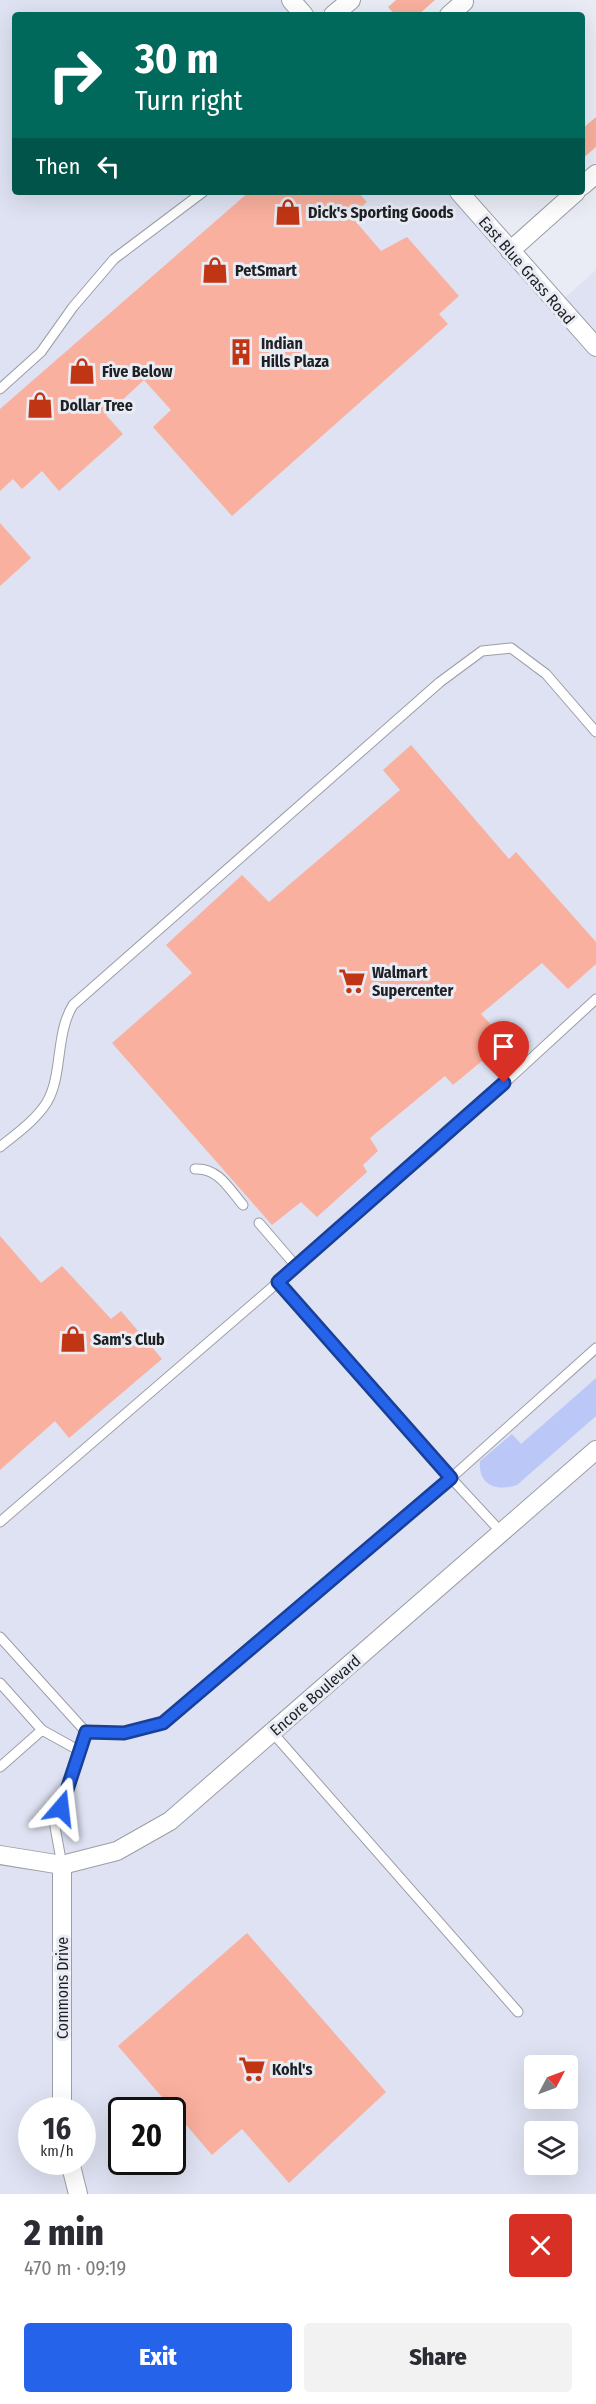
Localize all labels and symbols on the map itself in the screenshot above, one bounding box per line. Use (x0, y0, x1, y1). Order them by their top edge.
shop icon: Dick's Sporting Goods (273, 197, 303, 227)
place label: Dick's Sporting Goods (308, 203, 454, 222)
street label: East Blue Grass Road (475, 213, 579, 328)
shop icon: PetSmart (200, 255, 230, 285)
place label: PetSmart (235, 261, 297, 280)
place label: Indian Hills Plaza (261, 334, 329, 371)
building icon: Indian Hills Plaza (226, 337, 256, 367)
shop icon: Five Below (67, 356, 97, 386)
place label: Five Below (102, 362, 173, 381)
shop icon: Dollar Tree (25, 390, 55, 420)
place label: Dollar Tree (60, 396, 133, 415)
place label: Walmart Supercenter (372, 963, 453, 1000)
supermarket icon: Walmart Supercenter (337, 966, 367, 996)
pin (478, 1021, 529, 1083)
shop icon: Sam's Club (58, 1324, 88, 1354)
place label: Sam's Club (93, 1330, 165, 1349)
street label: Encore Boulevard (266, 1651, 364, 1740)
position arrow (29, 1776, 93, 1840)
street label: Commons Drive (53, 1937, 72, 2039)
supermarket icon: Kohl's (237, 2054, 267, 2084)
north arrow (524, 2055, 578, 2109)
place label: Kohl's (272, 2060, 313, 2079)
speed limit sign: 20 (108, 2097, 186, 2175)

